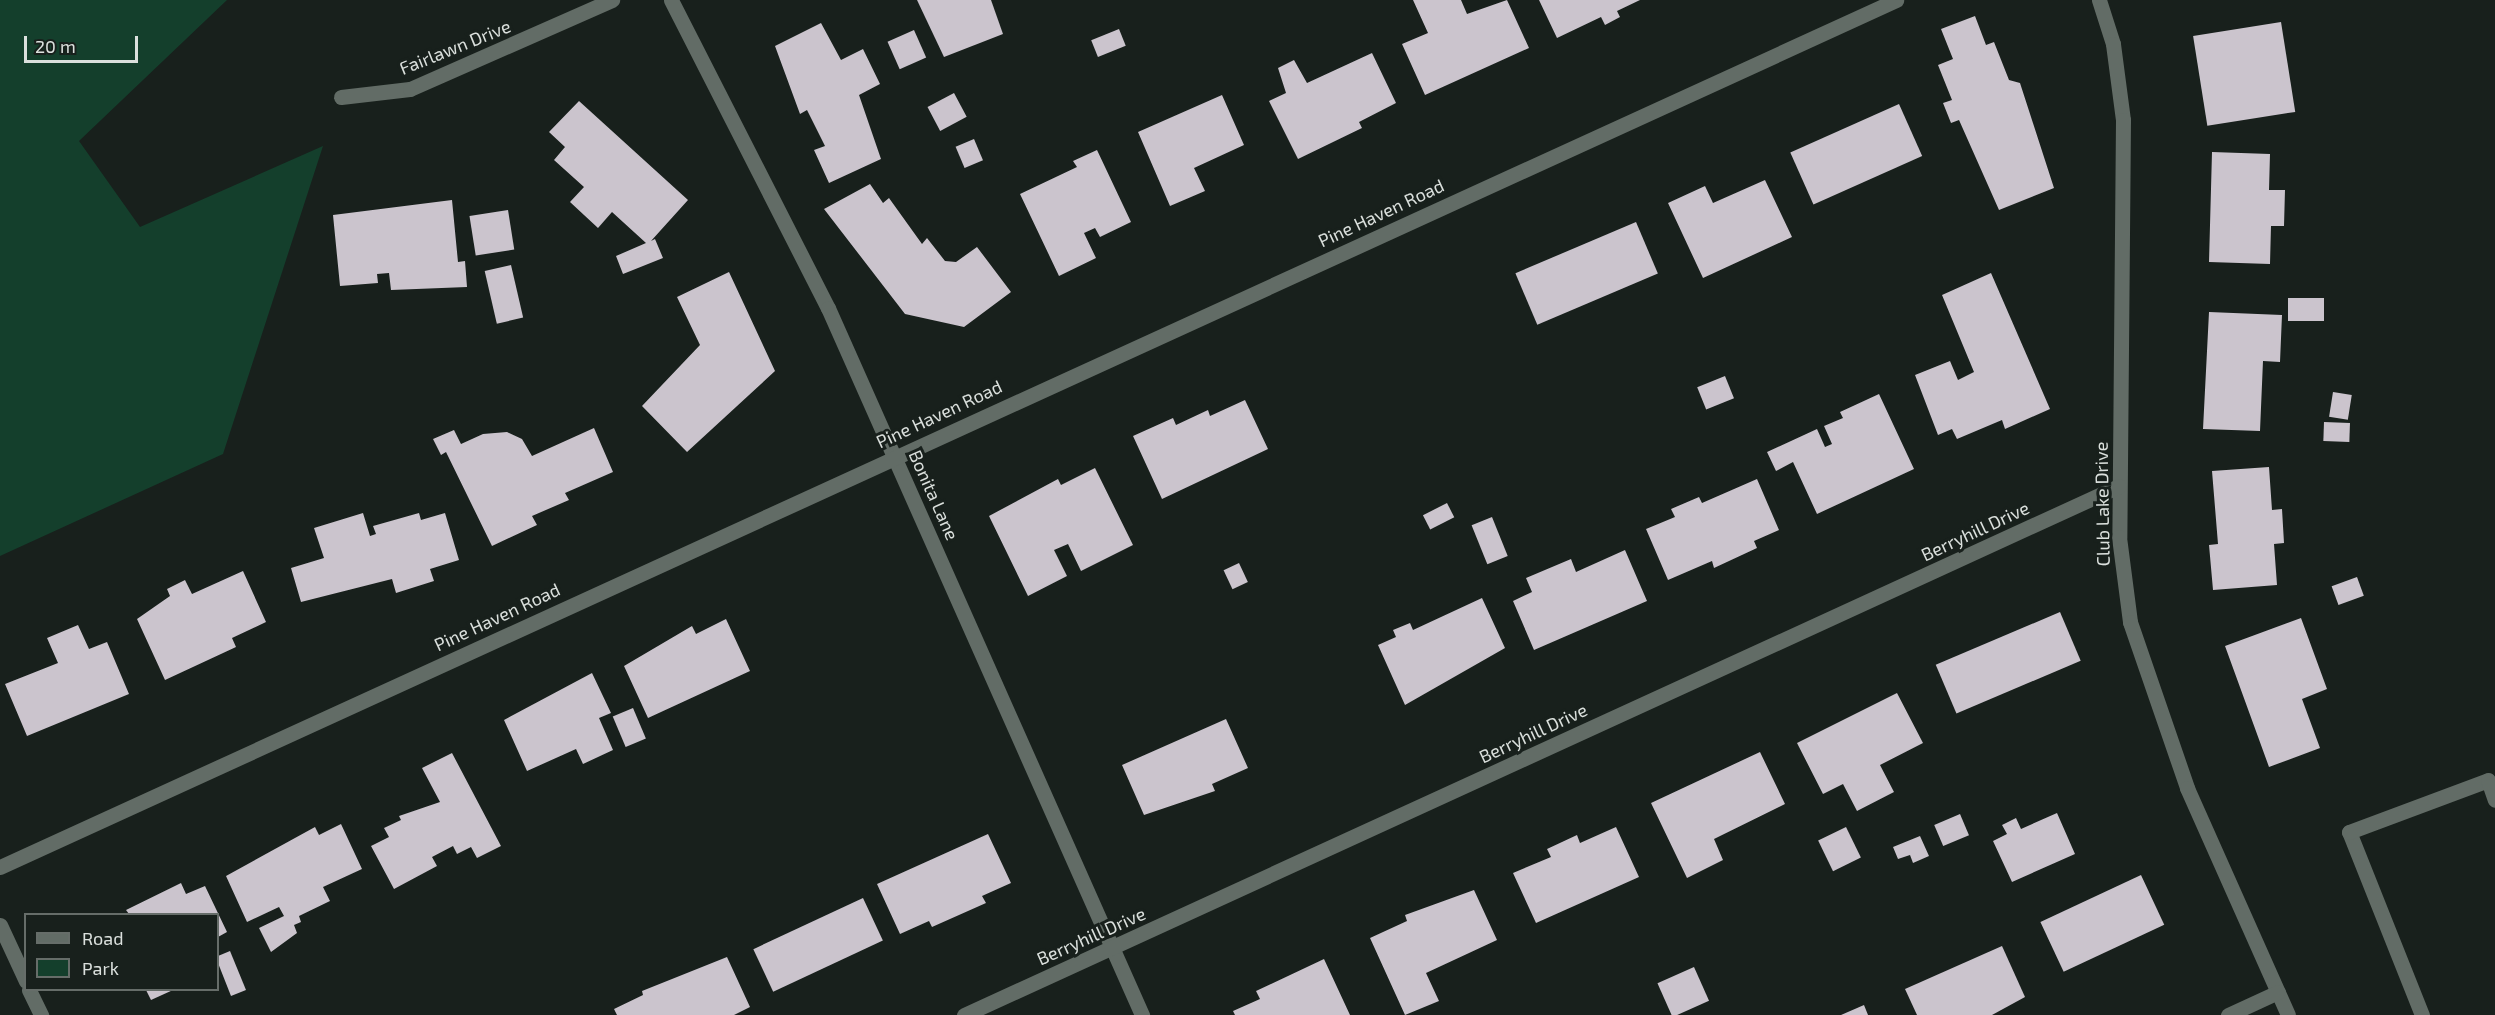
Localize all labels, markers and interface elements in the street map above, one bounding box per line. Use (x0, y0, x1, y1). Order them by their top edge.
street label: Fairlawn Drive (396, 15, 514, 79)
scale bar (27, 24, 141, 62)
text: 20 m (35, 35, 76, 57)
street label: Pine Haven Road (1315, 174, 1447, 252)
street label: Pine Haven Road (873, 375, 1005, 453)
street label: Club Lake Drive (2090, 442, 2114, 566)
street label: Bonita Lane (905, 447, 963, 543)
street label: Berryhill Drive (1917, 496, 2033, 566)
street label: Pine Haven Road (431, 578, 563, 656)
street label: Berryhill Drive (1475, 698, 1591, 768)
street label: Berryhill Drive (1033, 902, 1149, 970)
legend (24, 913, 219, 991)
text: Road (82, 927, 123, 949)
text: Park (82, 957, 119, 979)

